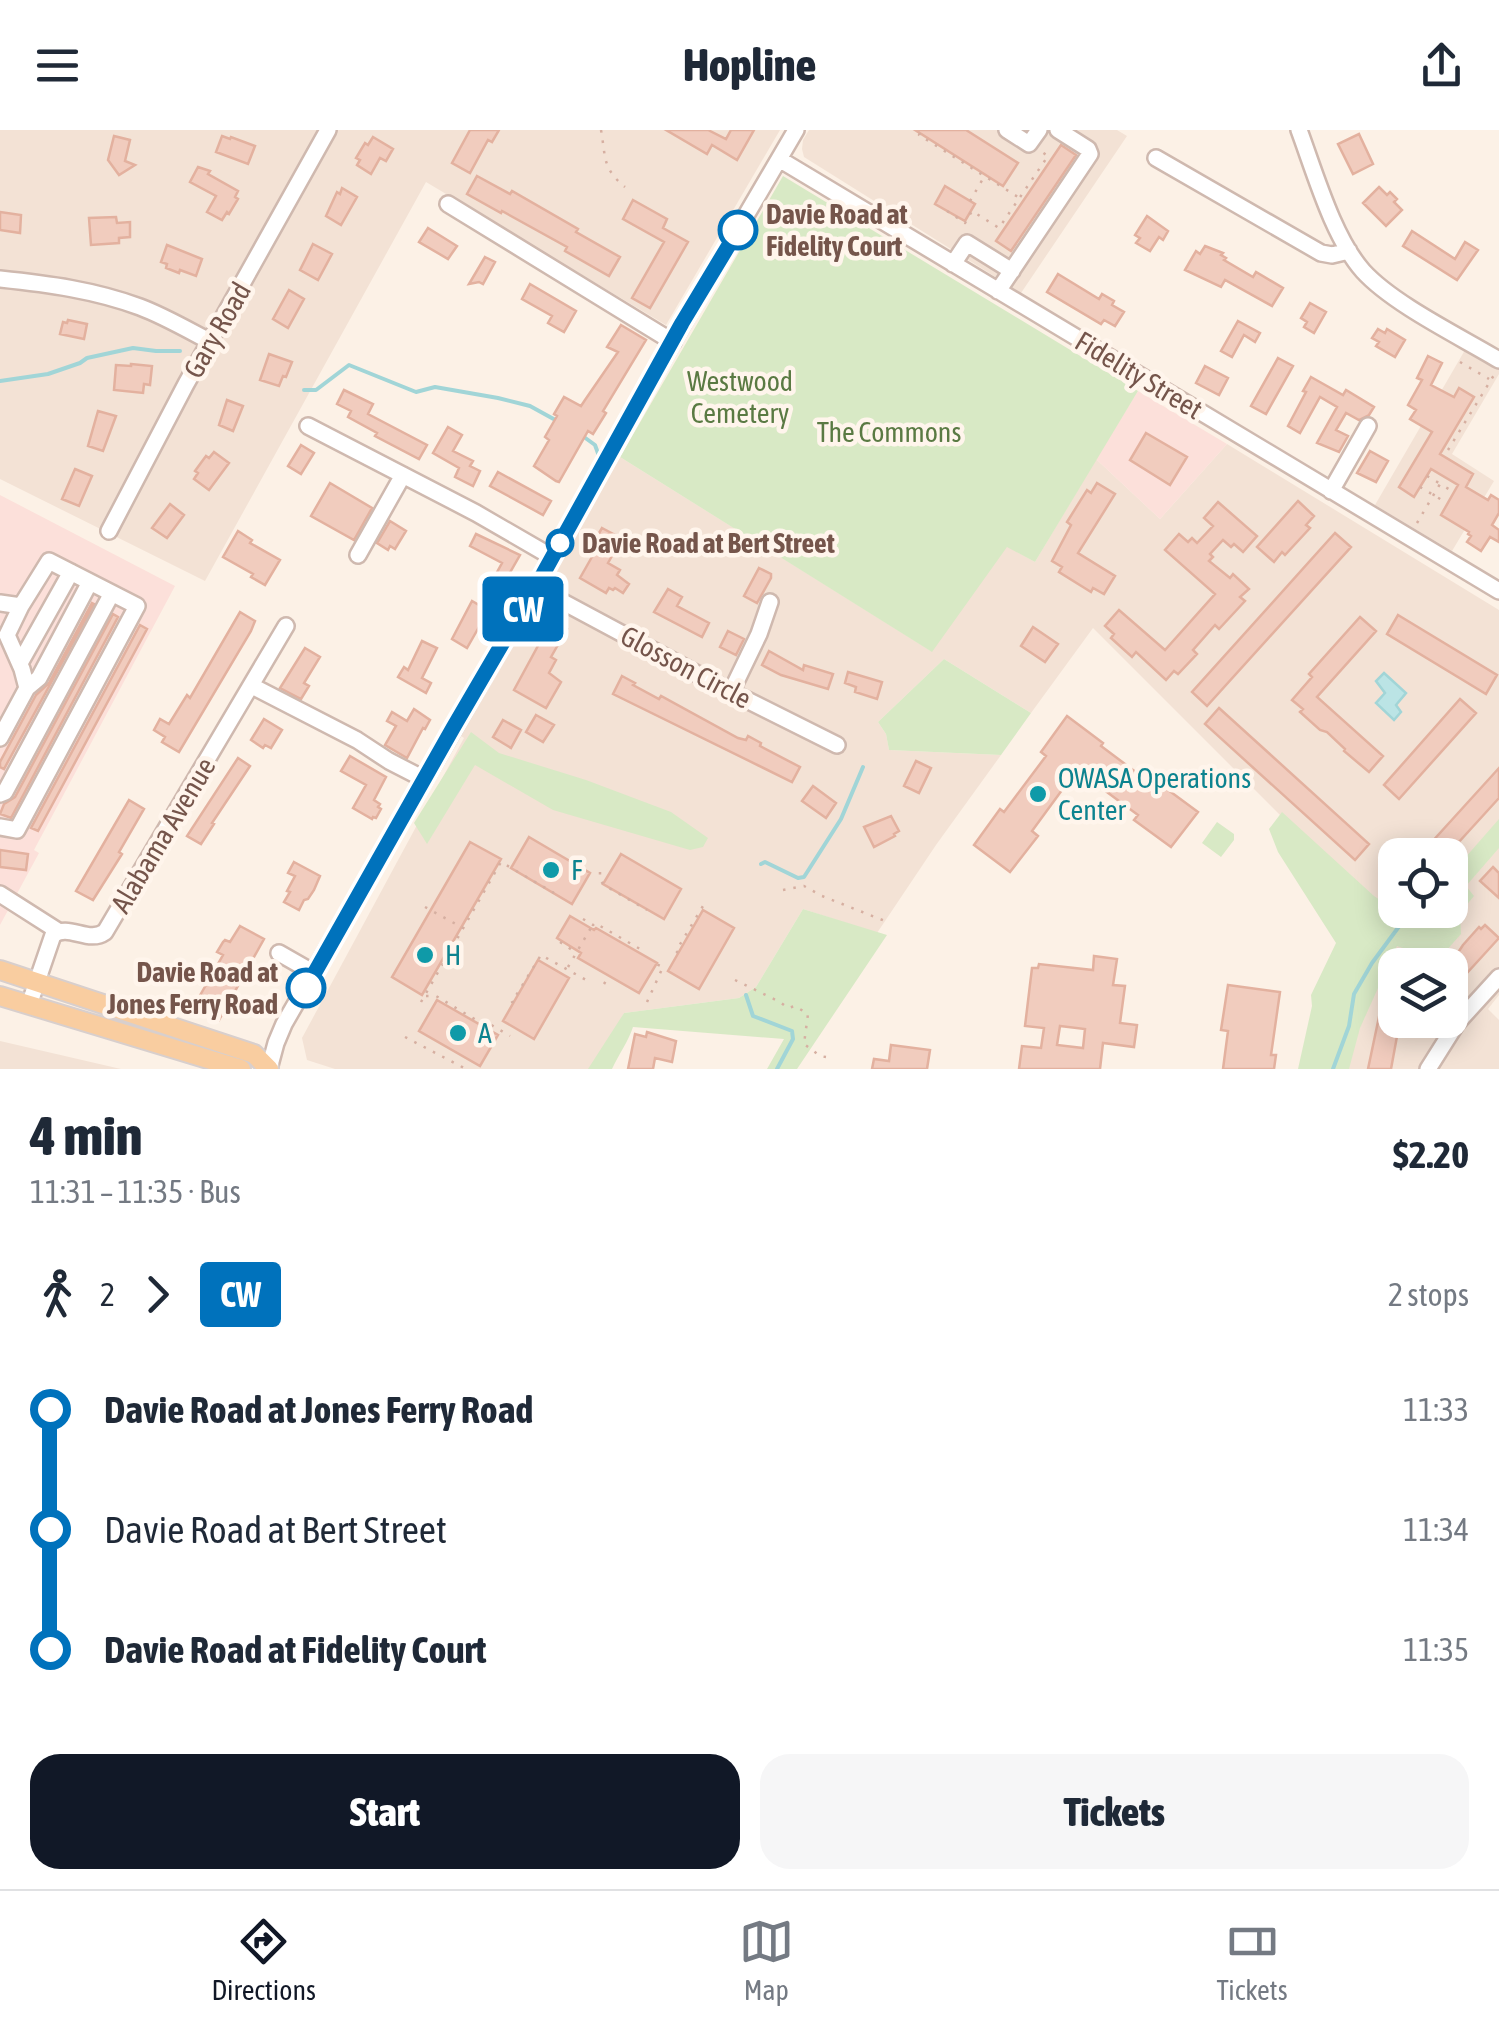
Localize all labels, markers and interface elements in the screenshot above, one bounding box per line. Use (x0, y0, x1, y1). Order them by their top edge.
icon: menu (30, 38, 85, 93)
icon: share (1414, 38, 1469, 93)
text: Hopline (683, 39, 816, 91)
place label: Davie Road at Fidelity Court (766, 198, 908, 262)
marker: Davie Road at Fidelity Court (719, 211, 757, 249)
street label: Gary Road (177, 277, 257, 383)
street label: Fidelity Street (1070, 325, 1208, 425)
park label: Westwood Cemetery (687, 365, 793, 429)
park label: The Commons (817, 416, 961, 448)
place label: Davie Road at Bert Street (582, 527, 835, 559)
marker: Davie Road at Bert Street (547, 530, 573, 556)
line badge: CW (478, 576, 568, 642)
text: CW (502, 589, 544, 629)
street label: Glosson Circle (615, 619, 757, 715)
street label: Alabama Avenue (104, 752, 222, 918)
place label: OWASA Operations Center (1058, 762, 1251, 826)
marker: OWASA Operations Center (1027, 783, 1049, 805)
map controls (1378, 838, 1468, 1038)
button: locate (1378, 838, 1468, 928)
place label: F (571, 854, 582, 886)
marker: F (540, 859, 562, 881)
place label: H (445, 939, 461, 971)
marker: H (414, 944, 436, 966)
button: layers (1378, 948, 1468, 1038)
place label: Davie Road at Jones Ferry Road (106, 956, 278, 1020)
marker: Davie Road at Jones Ferry Road (287, 969, 325, 1007)
place label: A (478, 1017, 492, 1049)
marker: A (447, 1022, 469, 1044)
text: 4 min (30, 1104, 142, 1167)
text: $2.20 (1393, 1133, 1469, 1176)
text: 11:31 – 11:35 · Bus (30, 1173, 241, 1210)
icon: walk (30, 1267, 85, 1322)
icon: forward (130, 1267, 185, 1322)
text: CW (220, 1274, 261, 1314)
text: 2 (100, 1276, 115, 1313)
text: 2 stops (1388, 1276, 1469, 1313)
text: Davie Road at Jones Ferry Road (104, 1388, 533, 1431)
text: 11:33 (1403, 1391, 1469, 1428)
text: Davie Road at Bert Street (104, 1508, 447, 1551)
text: 11:34 (1403, 1511, 1469, 1548)
text: Davie Road at Fidelity Court (104, 1628, 486, 1671)
text: 11:35 (1403, 1631, 1469, 1668)
button: Start (30, 1754, 740, 1869)
button: Tickets (760, 1754, 1469, 1869)
tab: Directions (211, 1914, 316, 2006)
tab: Map (739, 1914, 794, 2006)
tab: Tickets (1217, 1914, 1288, 2006)

